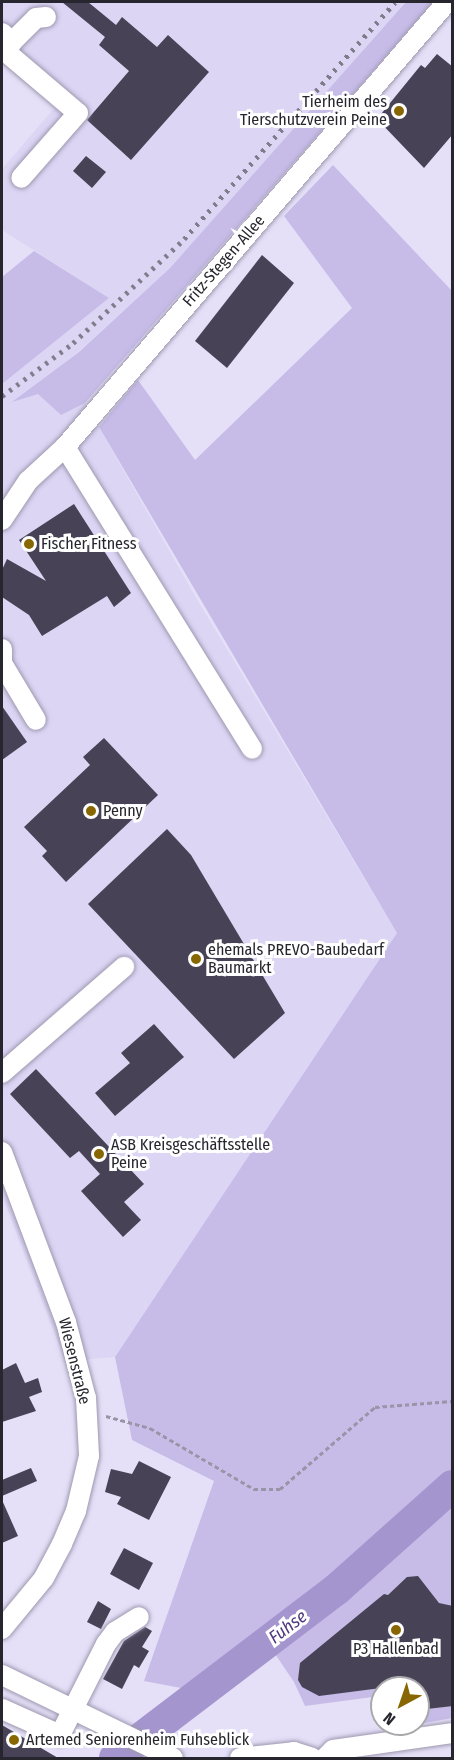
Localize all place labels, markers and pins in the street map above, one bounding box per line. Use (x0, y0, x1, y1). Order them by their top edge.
place label: Tierheim des Tierschutzverein Peine (240, 92, 387, 130)
marker: Tierheim des Tierschutzverein Peine (392, 104, 406, 118)
place label: Fischer Fitness (41, 534, 136, 554)
marker: Fischer Fitness (22, 537, 36, 551)
place label: Penny (103, 801, 143, 821)
marker: Penny (84, 804, 98, 818)
place label: ehemals PREVO-Baubedarf Baumarkt (208, 940, 384, 978)
marker: ehemals PREVO-Baubedarf Baumarkt (189, 952, 203, 966)
place label: ASB Kreisgeschäftsstelle Peine (111, 1135, 270, 1173)
marker: ASB Kreisgeschäftsstelle Peine (92, 1147, 106, 1161)
marker: P3 Hallenbad (389, 1623, 403, 1637)
place label: P3 Hallenbad (353, 1639, 439, 1659)
place label: Artemed Seniorenheim Fuhseblick (26, 1730, 249, 1750)
marker: Artemed Seniorenheim Fuhseblick (7, 1733, 21, 1747)

